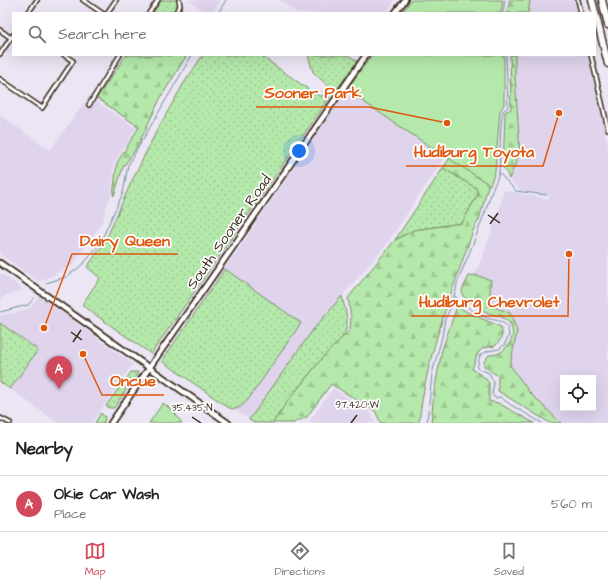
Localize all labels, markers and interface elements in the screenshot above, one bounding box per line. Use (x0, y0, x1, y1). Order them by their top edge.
search box (12, 12, 596, 56)
icon: search (26, 23, 48, 45)
text: Search here (58, 24, 147, 45)
callout: Sooner Park (256, 79, 369, 107)
text: Sooner Park (263, 82, 362, 104)
callout: Hudiburg Toyota (406, 138, 543, 166)
your location (289, 141, 309, 161)
text: Hudiburg Toyota (414, 141, 535, 165)
street label: South Sooner Road (181, 170, 277, 294)
callout: Dairy Queen (72, 226, 178, 254)
text: Dairy Queen (80, 230, 170, 253)
callout: Hudiburg Chevrolet (411, 288, 568, 316)
text: Hudiburg Chevrolet (419, 291, 560, 315)
pin: A (46, 356, 72, 389)
callout: Oncue (102, 367, 164, 395)
text: Oncue (110, 370, 156, 392)
map controls (560, 375, 596, 411)
button: locate (560, 375, 596, 411)
text: 97.420°W (335, 398, 379, 412)
text: 35.435°N (171, 401, 213, 415)
text: Nearby (16, 437, 73, 461)
text: Okie Car Wash (54, 484, 159, 505)
text: A (25, 495, 33, 513)
text: 560 m (551, 495, 592, 513)
text: Place (54, 505, 86, 523)
tab: Map (84, 540, 106, 579)
tab: Directions (274, 540, 326, 579)
tab: Saved (494, 540, 524, 579)

